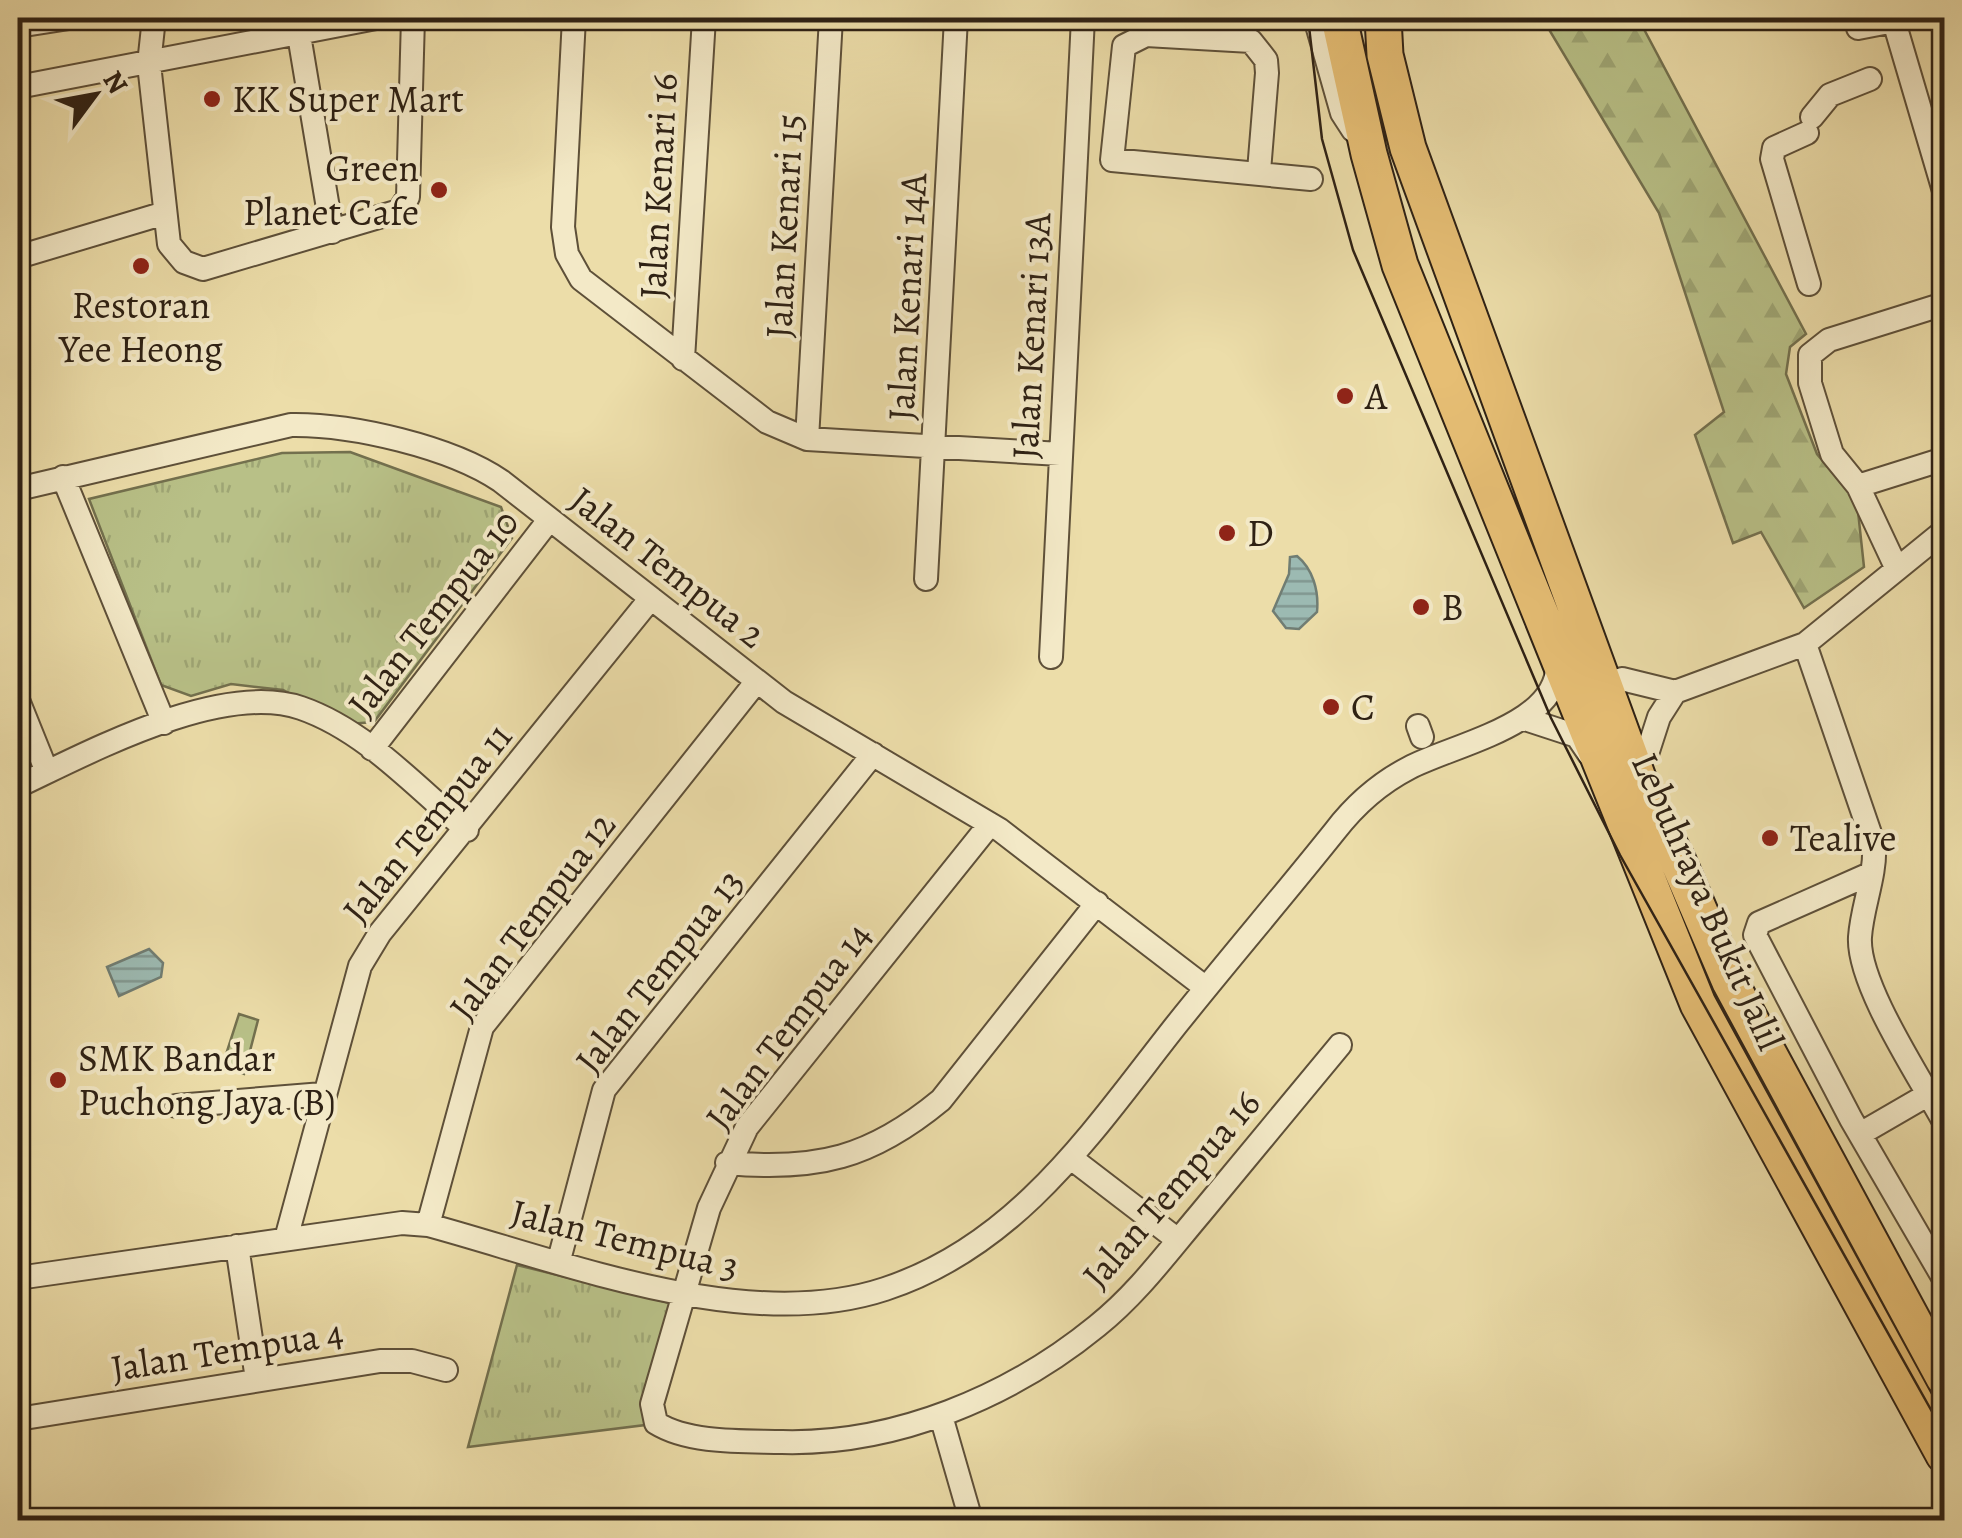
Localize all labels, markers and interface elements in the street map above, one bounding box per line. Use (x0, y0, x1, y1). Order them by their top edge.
north arrow (45, 45, 145, 145)
text: N (94, 64, 137, 101)
street label: Jalan Kenari 16 (626, 72, 690, 300)
place label: KK Super Mart (232, 73, 464, 125)
marker: KK Super Mart (201, 88, 223, 110)
street label: Jalan Kenari 15 (752, 112, 816, 340)
place label: Green Planet Cafe (243, 142, 419, 238)
street label: Jalan Kenari 14A (875, 171, 939, 422)
marker: Green Planet Cafe (428, 179, 450, 201)
street label: Jalan Kenari 13A (999, 211, 1063, 460)
marker: Restoran Yee Heong (130, 255, 152, 277)
place label: Restoran Yee Heong (58, 279, 223, 375)
place label: A (1364, 370, 1388, 422)
marker: A (1334, 385, 1356, 407)
street label: Jalan Tempua 2 (559, 474, 777, 660)
street label: Jalan Tempua 10 (335, 498, 531, 728)
place label: D (1247, 507, 1274, 559)
marker: D (1216, 522, 1238, 544)
place label: B (1441, 581, 1464, 633)
marker: B (1410, 596, 1432, 618)
place label: C (1351, 681, 1375, 733)
marker: C (1320, 696, 1342, 718)
street label: Jalan Tempua 11 (330, 712, 524, 934)
street label: Lebuhraya Bukit Jalil (1619, 744, 1797, 1058)
street label: Jalan Tempua 12 (437, 801, 627, 1031)
place label: Tealive (1790, 812, 1897, 864)
marker: Tealive (1759, 827, 1781, 849)
street label: Jalan Tempua 13 (563, 858, 755, 1084)
street label: Jalan Tempua 14 (693, 912, 883, 1140)
place label: SMK Bandar Puchong Jaya (B) (78, 1032, 336, 1128)
marker: SMK Bandar Puchong Jaya (B) (47, 1069, 69, 1091)
street label: Jalan Tempua 16 (1070, 1078, 1272, 1300)
street label: Jalan Tempua 3 (506, 1186, 744, 1292)
street label: Jalan Tempua 4 (107, 1306, 347, 1394)

